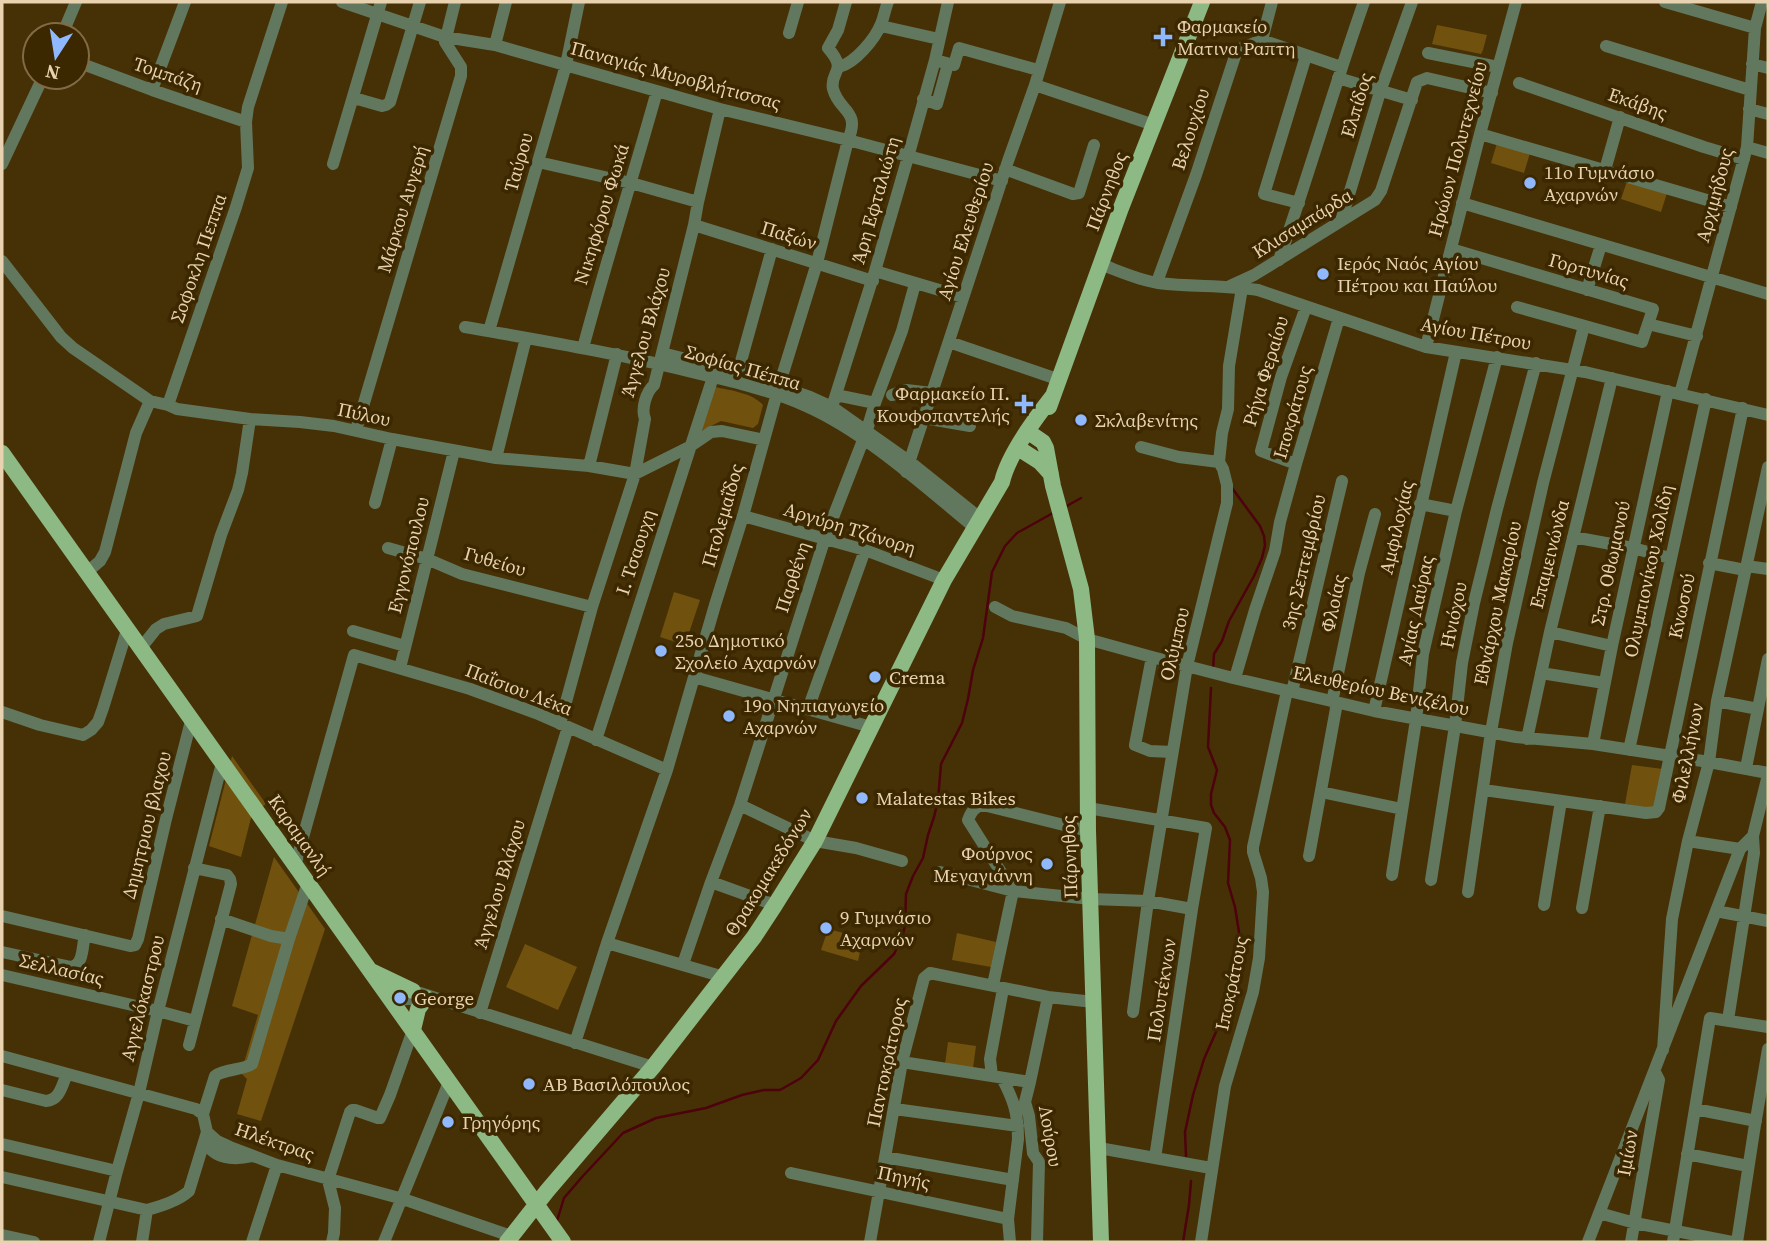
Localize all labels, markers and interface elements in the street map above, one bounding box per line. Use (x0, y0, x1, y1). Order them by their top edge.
place label: Φαρμακείο Ματινα Ραπτη (1177, 13, 1295, 61)
north arrow (21, 21, 91, 91)
marker: Φαρμακείο Ματινα Ραπτη (1155, 29, 1171, 45)
street label: Παναγιάς Μυροβλήτισσας (568, 34, 784, 116)
street label: Τομπάζη (130, 50, 206, 98)
text: N (43, 58, 62, 87)
street label: Ηρώων Πολυτεχνείου (1421, 58, 1493, 240)
street label: Ελπίδος (1334, 69, 1378, 141)
street label: Εκάβης (1605, 81, 1671, 125)
street label: Βελουχίου (1165, 85, 1215, 173)
street label: Ταύρου (497, 129, 539, 195)
street label: Άρη Εφταλιώτη (844, 133, 906, 267)
street label: Νικηφόρου Φωκά (567, 140, 635, 288)
street label: Μάρκου Αυγερή (370, 142, 434, 276)
street label: Αρχιμήδους (1689, 145, 1739, 245)
street label: Πάρνηθος (1079, 148, 1133, 234)
street label: Αγίου Ελευθερίου (930, 158, 1000, 303)
place label: 11ο Γυμνάσιο Αχαρνών (1544, 159, 1655, 207)
marker: 11ο Γυμνάσιο Αχαρνών (1522, 175, 1538, 191)
street label: Κλισαμπάρδα (1247, 182, 1357, 264)
street label: Σοφοκλη Πεππα (164, 190, 232, 326)
street label: Παξών (758, 214, 820, 256)
street label: Γορτυνίας (1546, 246, 1632, 294)
place label: Ιερός Ναός Αγίου Πέτρου και Παύλου (1337, 250, 1497, 298)
street label: Άγγελου Βλάχου (614, 264, 676, 400)
marker: Ιερός Ναός Αγίου Πέτρου και Παύλου (1315, 266, 1331, 282)
street label: Αγίου Πέτρου (1419, 310, 1533, 356)
street label: Ρήγα Φεραίου (1236, 313, 1294, 429)
street label: Σοφίας Πέππα (682, 338, 804, 396)
street label: Ιποκράτους (1266, 362, 1318, 462)
place label: Φαρμακείο Π. Κουφοπαντελής (876, 380, 1010, 428)
street label: Πύλου (335, 396, 393, 432)
marker: Φαρμακείο Π. Κουφοπαντελής (1016, 396, 1032, 412)
place label: Σκλαβενίτης (1095, 407, 1198, 433)
marker: Σκλαβενίτης (1073, 412, 1089, 428)
street label: Πτολεμαΐδος (695, 460, 749, 570)
street label: Αμφιλοχίας (1373, 477, 1419, 577)
street label: Ολυμπιονίκου Χολίδη (1617, 482, 1679, 660)
street label: 3ης Σεπτεμβρίου (1275, 492, 1331, 632)
street label: Εγγονόπουλου (381, 494, 435, 616)
street label: Αργύρη Τζάνορη (781, 496, 919, 560)
street label: Επαμεινώνδα (1523, 496, 1575, 611)
street label: Στρ. Οθωμανού (1584, 498, 1636, 628)
street label: Ι. Τσαουχη (609, 506, 661, 598)
street label: Εθνάρχου Μακαρίου (1467, 519, 1527, 687)
street label: Παρθένη (768, 538, 816, 616)
street label: Γυθείου (461, 540, 529, 582)
street label: Αγίας Λαύρας (1391, 553, 1439, 667)
street label: Κνωσού (1661, 571, 1701, 641)
street label: Φλοίας (1314, 572, 1352, 634)
street label: Ηνιόχου (1433, 579, 1473, 651)
street label: Ολύμπου (1153, 605, 1195, 683)
place label: 25ο Δημοτικό Σχολείο Αχαρνών (675, 627, 816, 675)
marker: 25ο Δημοτικό Σχολείο Αχαρνών (653, 643, 669, 659)
street label: Παΐσιου Λέκα (462, 657, 577, 721)
street label: Ελευθερίου Βενιζέλου (1290, 659, 1472, 721)
place label: Crema (889, 664, 946, 690)
marker: Crema (867, 669, 883, 685)
place label: 19ο Νηπιαγωγείο Αχαρνών (743, 692, 884, 740)
street label: Φιλελλήνων (1665, 701, 1709, 805)
marker: 19ο Νηπιαγωγείο Αχαρνών (721, 708, 737, 724)
street label: Δημητριου βλαχου (115, 749, 177, 901)
place label: Malatestas Bikes (876, 785, 1016, 811)
street label: Καραμανλή (262, 789, 338, 881)
marker: Malatestas Bikes (854, 790, 870, 806)
street label: Θρακομακεδόνων (718, 803, 818, 941)
street label: Πάρνηθος (1055, 815, 1083, 899)
street label: Άγγελου Βλάχου (467, 816, 531, 952)
place label: Φούρνος Μεγαγιάννη (933, 840, 1033, 888)
marker: Φούρνος Μεγαγιάννη (1039, 856, 1055, 872)
place label: 9 Γυμνάσιο Αχαρνών (840, 904, 931, 952)
marker: 9 Γυμνάσιο Αχαρνών (818, 920, 834, 936)
street label: Αγγελόκαστρου (114, 932, 170, 1064)
street label: Ιποκράτους (1208, 933, 1254, 1033)
street label: Πολυτέκνων (1140, 936, 1182, 1044)
street label: Σελλασίας (17, 947, 107, 991)
place label: George (414, 985, 474, 1011)
marker: George (392, 990, 408, 1006)
street label: Παντοκράτορος (860, 995, 912, 1129)
place label: ΑΒ Βασιλόπουλος (543, 1071, 690, 1097)
marker: ΑΒ Βασιλόπουλος (521, 1076, 537, 1092)
street label: Λούρου (1033, 1103, 1069, 1169)
place label: Γρηγόρης (462, 1109, 540, 1135)
marker: Γρηγόρης (440, 1114, 456, 1130)
street label: Ηλέκτρας (232, 1115, 318, 1167)
street label: Ιμίων (1610, 1128, 1644, 1178)
street label: Πηγής (875, 1159, 933, 1195)

